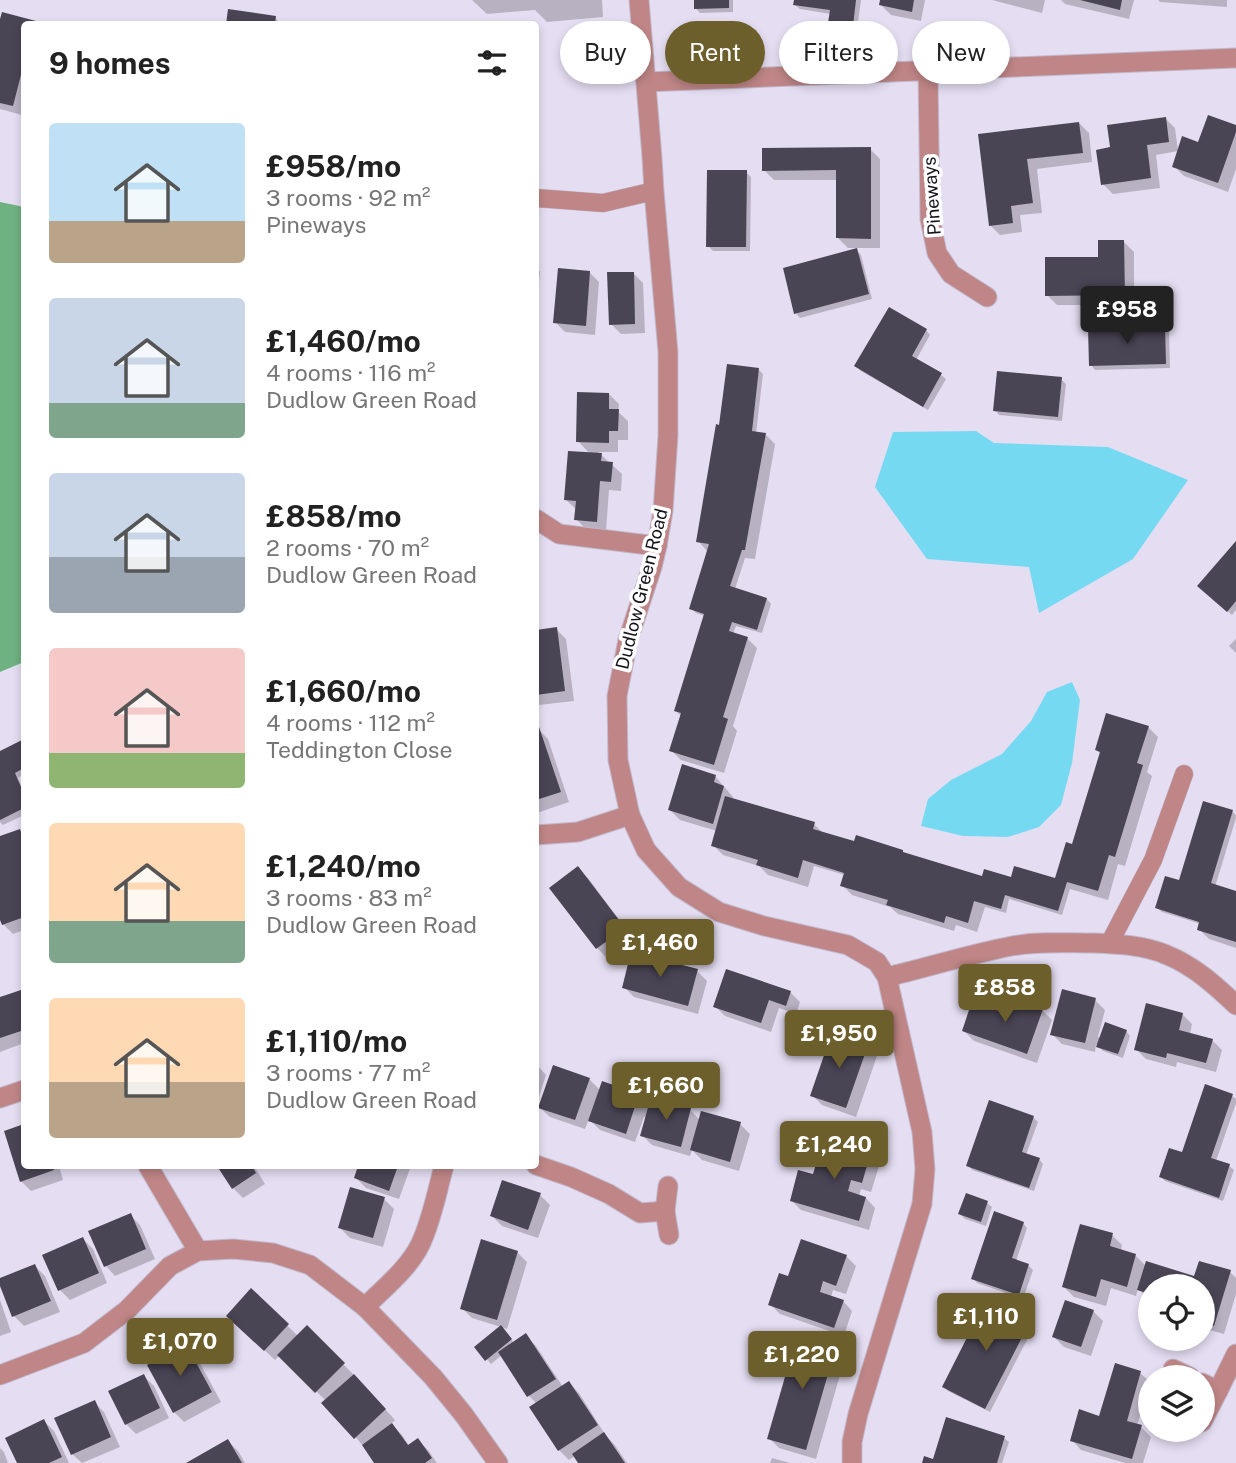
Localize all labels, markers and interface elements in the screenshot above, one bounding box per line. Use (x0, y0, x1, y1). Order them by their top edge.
chip: Buy (560, 21, 651, 84)
chip: Rent (665, 21, 765, 84)
chip: Filters (779, 21, 898, 84)
chip: New (912, 21, 1010, 84)
icon: filters (473, 44, 511, 82)
text: 9 homes (49, 45, 171, 81)
text: £958/mo (266, 148, 401, 184)
icon: home (105, 151, 189, 235)
street label: Pineways (918, 156, 945, 236)
text: 3 rooms · 92 m² (266, 184, 431, 211)
text: Pineways (266, 211, 366, 238)
pin: £958 (1086, 286, 1168, 346)
text: £958 (1096, 295, 1158, 322)
text: £1,460/mo (266, 323, 421, 359)
icon: home (105, 326, 189, 410)
text: 4 rooms · 116 m² (266, 359, 435, 386)
text: Dudlow Green Road (266, 386, 477, 413)
text: £858/mo (266, 498, 402, 534)
icon: home (105, 501, 189, 585)
street label: Dudlow Green Road (611, 506, 672, 672)
text: 2 rooms · 70 m² (266, 534, 429, 561)
text: Dudlow Green Road (266, 561, 477, 588)
text: £1,660/mo (266, 673, 421, 709)
icon: home (105, 676, 189, 760)
text: 4 rooms · 112 m² (266, 709, 435, 736)
text: Teddington Close (266, 736, 453, 763)
text: £1,240/mo (266, 848, 421, 884)
icon: home (105, 851, 189, 935)
text: 3 rooms · 83 m² (266, 884, 432, 911)
text: Dudlow Green Road (266, 911, 477, 938)
pin: £1,460 (603, 920, 717, 979)
text: £1,460 (622, 928, 698, 955)
pin: £858 (964, 964, 1046, 1024)
text: £858 (974, 973, 1036, 1000)
pin: £1,950 (782, 1010, 896, 1070)
text: £1,950 (801, 1019, 877, 1046)
text: £1,110/mo (266, 1023, 407, 1059)
icon: home (105, 1026, 189, 1110)
text: 3 rooms · 77 m² (266, 1059, 430, 1086)
pin: £1,660 (609, 1062, 723, 1122)
text: £1,660 (628, 1071, 704, 1098)
text: Dudlow Green Road (266, 1086, 477, 1113)
pin: £1,240 (777, 1122, 891, 1181)
text: £1,240 (796, 1130, 872, 1157)
map controls (1138, 1274, 1215, 1442)
button: locate (1138, 1274, 1215, 1351)
pin: £1,110 (929, 1294, 1043, 1353)
text: £1,110 (953, 1302, 1019, 1329)
pin: £1,070 (123, 1318, 237, 1378)
text: £1,070 (143, 1327, 217, 1354)
pin: £1,220 (745, 1332, 859, 1391)
text: £1,220 (764, 1340, 840, 1367)
button: layers (1138, 1365, 1215, 1442)

